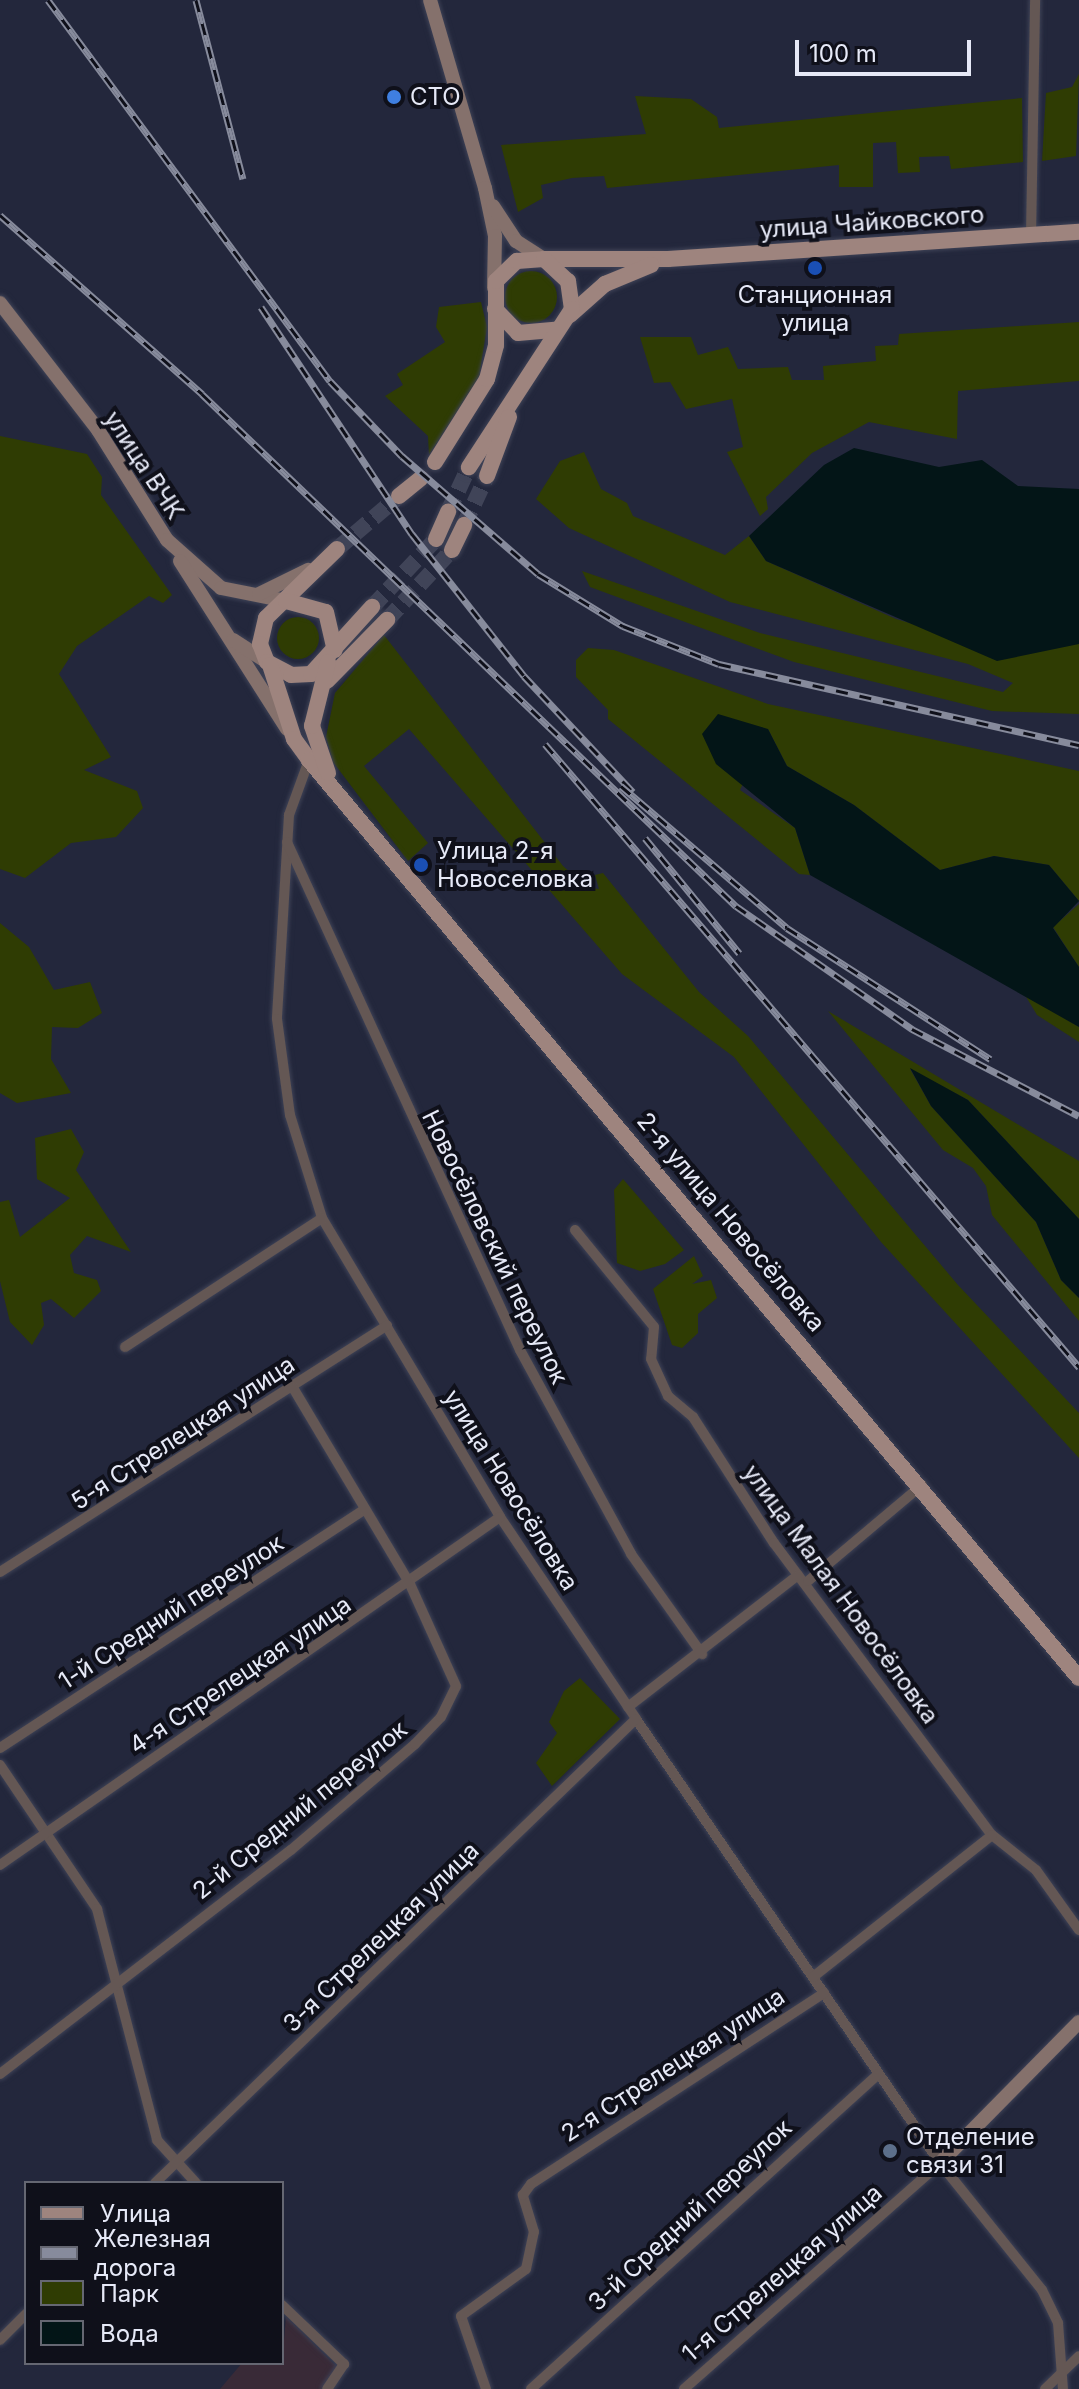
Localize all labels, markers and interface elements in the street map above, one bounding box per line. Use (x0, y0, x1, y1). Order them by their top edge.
scale bar (799, 24, 975, 74)
text: 100 m (809, 39, 877, 68)
place label: СТО (410, 83, 461, 111)
marker: СТО (385, 88, 403, 106)
street label: улица Чайковского (759, 200, 985, 244)
marker: Станционная улица (806, 259, 824, 277)
place label: Станционная улица (738, 281, 892, 337)
street label: улица ВЧК (98, 405, 190, 525)
place label: Улица 2-я Новоселовка (437, 837, 593, 893)
marker: Улица 2-я Новоселовка (412, 856, 430, 874)
street label: Новосёловский переулок (416, 1105, 574, 1389)
street label: 2-я улица Новосёловка (631, 1107, 831, 1337)
street label: 5-я Стрелецкая улица (66, 1350, 300, 1516)
street label: улица Новосёловка (438, 1384, 584, 1596)
street label: улица Малая Новосёловка (737, 1459, 945, 1729)
street label: 1-й Средний переулок (53, 1528, 289, 1696)
street label: 4-я Стрелецкая улица (124, 1590, 356, 1760)
street label: 2-й Средний переулок (187, 1715, 413, 1905)
street label: 3-я Стрелецкая улица (277, 1836, 485, 2038)
street label: 2-я Стрелецкая улица (556, 1982, 790, 2148)
street label: 3-й Средний переулок (582, 2113, 798, 2317)
place label: Отделение связи 31 (906, 2123, 1035, 2179)
marker: Отделение связи 31 (881, 2142, 899, 2160)
street label: 1-я Стрелецкая улица (676, 2178, 888, 2368)
legend (24, 2181, 284, 2365)
text: Улица (100, 2199, 171, 2228)
text: Железная дорога (94, 2224, 211, 2282)
text: Парк (100, 2279, 159, 2308)
text: Вода (100, 2319, 159, 2348)

